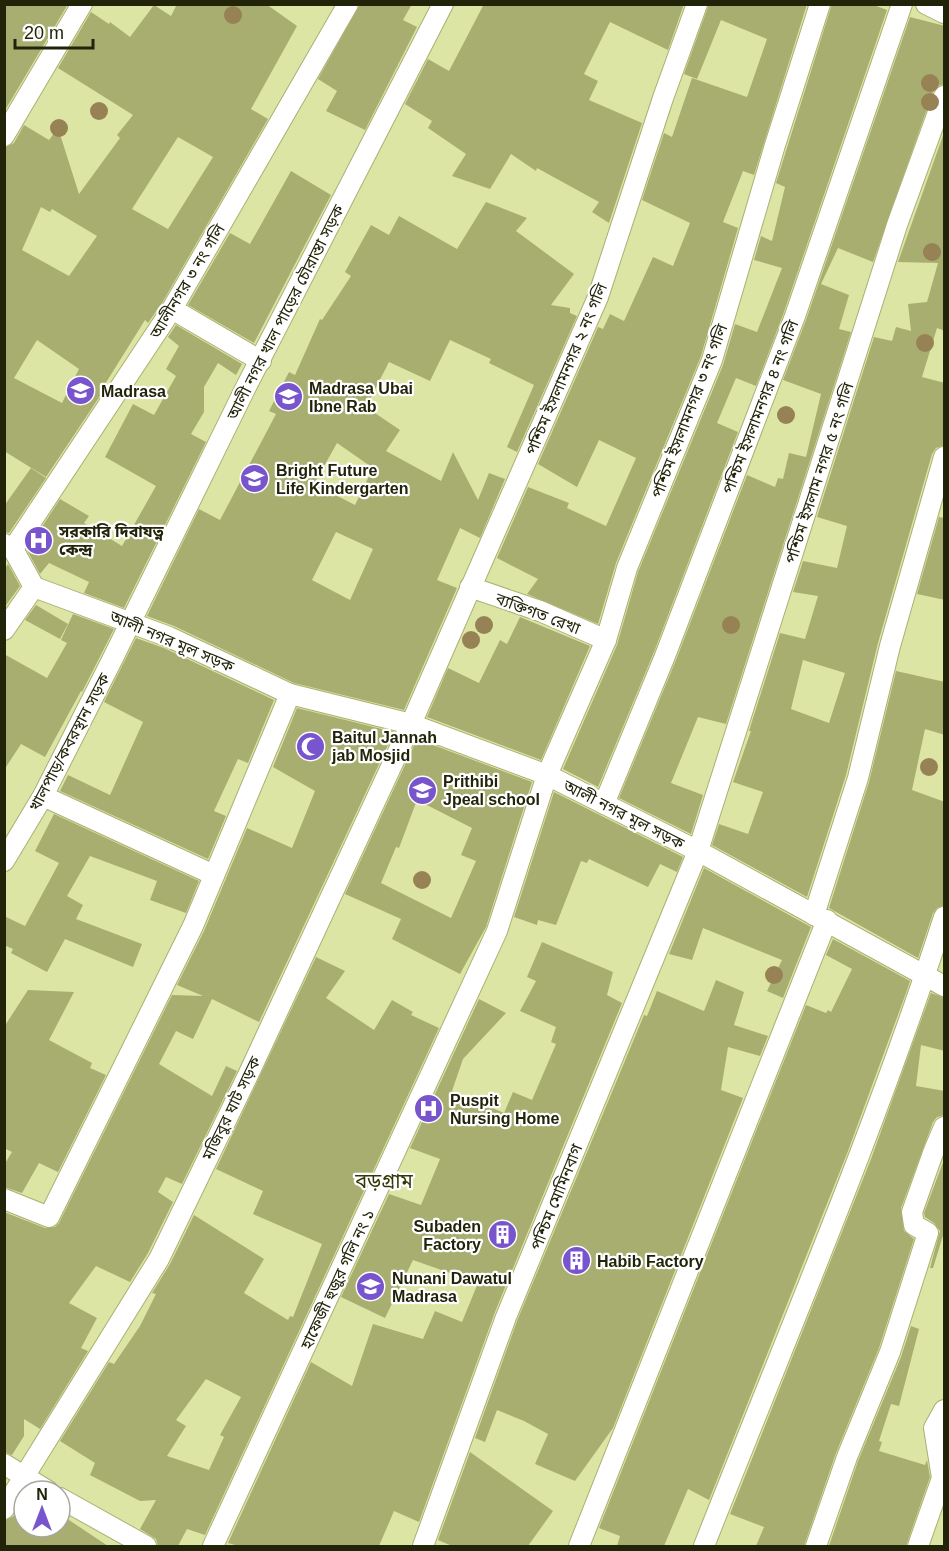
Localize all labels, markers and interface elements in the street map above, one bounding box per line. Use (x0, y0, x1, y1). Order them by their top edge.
scale bar (15, 12, 93, 50)
text: 20 m (24, 23, 64, 43)
street label: আলী নগর খাল পাড়ের চৌরাস্তা সড়ক (222, 201, 348, 423)
street label: আলীনগর ৩ নং গলি (145, 221, 228, 342)
street label: পশ্চিম ইসলামনগর ২ নং গলি (522, 280, 610, 458)
street label: পশ্চিম ইসলামনগর ৪ নং গলি (719, 317, 802, 496)
street label: পশ্চিম ইসলামনগর ৩ নং গলি (648, 321, 731, 500)
school or university icon: Madrasa (64, 375, 96, 407)
place label: Madrasa Ubai Ibne Rab (309, 380, 413, 415)
street label: পশ্চিম ইসলাম নগর ৫ নং গলি (781, 380, 857, 566)
school or university icon: Madrasa Ubai Ibne Rab (272, 381, 304, 413)
place label: Madrasa (101, 383, 166, 400)
place label: Bright Future Life Kindergarten (276, 462, 408, 497)
school or university icon: Bright Future Life Kindergarten (239, 463, 271, 495)
place label: সরকারি দিবাযত্ন কেন্দ্র (58, 523, 165, 558)
hospital icon: সরকারি দিবাযত্ন কেন্দ্র (22, 524, 54, 556)
street label: ব্যক্তিগত রেখা (492, 588, 583, 638)
street label: আলী নগর মূল সড়ক (106, 606, 238, 677)
street label: খালপাড়/কবরস্থান সড়ক (26, 670, 115, 815)
place label: Baitul Jannah jab Mosjid (331, 729, 437, 764)
mosque icon: Baitul Jannah jab Mosjid (295, 730, 327, 762)
place label: Prithibi Jpeal school (443, 773, 540, 808)
school or university icon: Prithibi Jpeal school (406, 774, 438, 806)
street label: আলী নগর মূল সড়ক (559, 775, 688, 854)
street label: মজিবুর ঘাট সড়ক (198, 1052, 265, 1164)
place label: Puspit Nursing Home (450, 1092, 559, 1127)
hospital icon: Puspit Nursing Home (413, 1093, 445, 1125)
street label: পশ্চিম মোমিনবাগ (527, 1141, 586, 1253)
district label: বড়গ্রাম (354, 1170, 414, 1192)
street label: হাফেজী হুজুর গলি নং ১ (296, 1206, 377, 1353)
place label: Subaden Factory (413, 1218, 481, 1253)
building icon: Subaden Factory (486, 1219, 518, 1251)
building icon: Habib Factory (560, 1245, 592, 1277)
place label: Habib Factory (597, 1253, 704, 1270)
place label: Nunani Dawatul Madrasa (392, 1270, 512, 1305)
school or university icon: Nunani Dawatul Madrasa (355, 1271, 387, 1303)
north arrow (12, 1479, 72, 1539)
text: N (36, 1486, 48, 1503)

